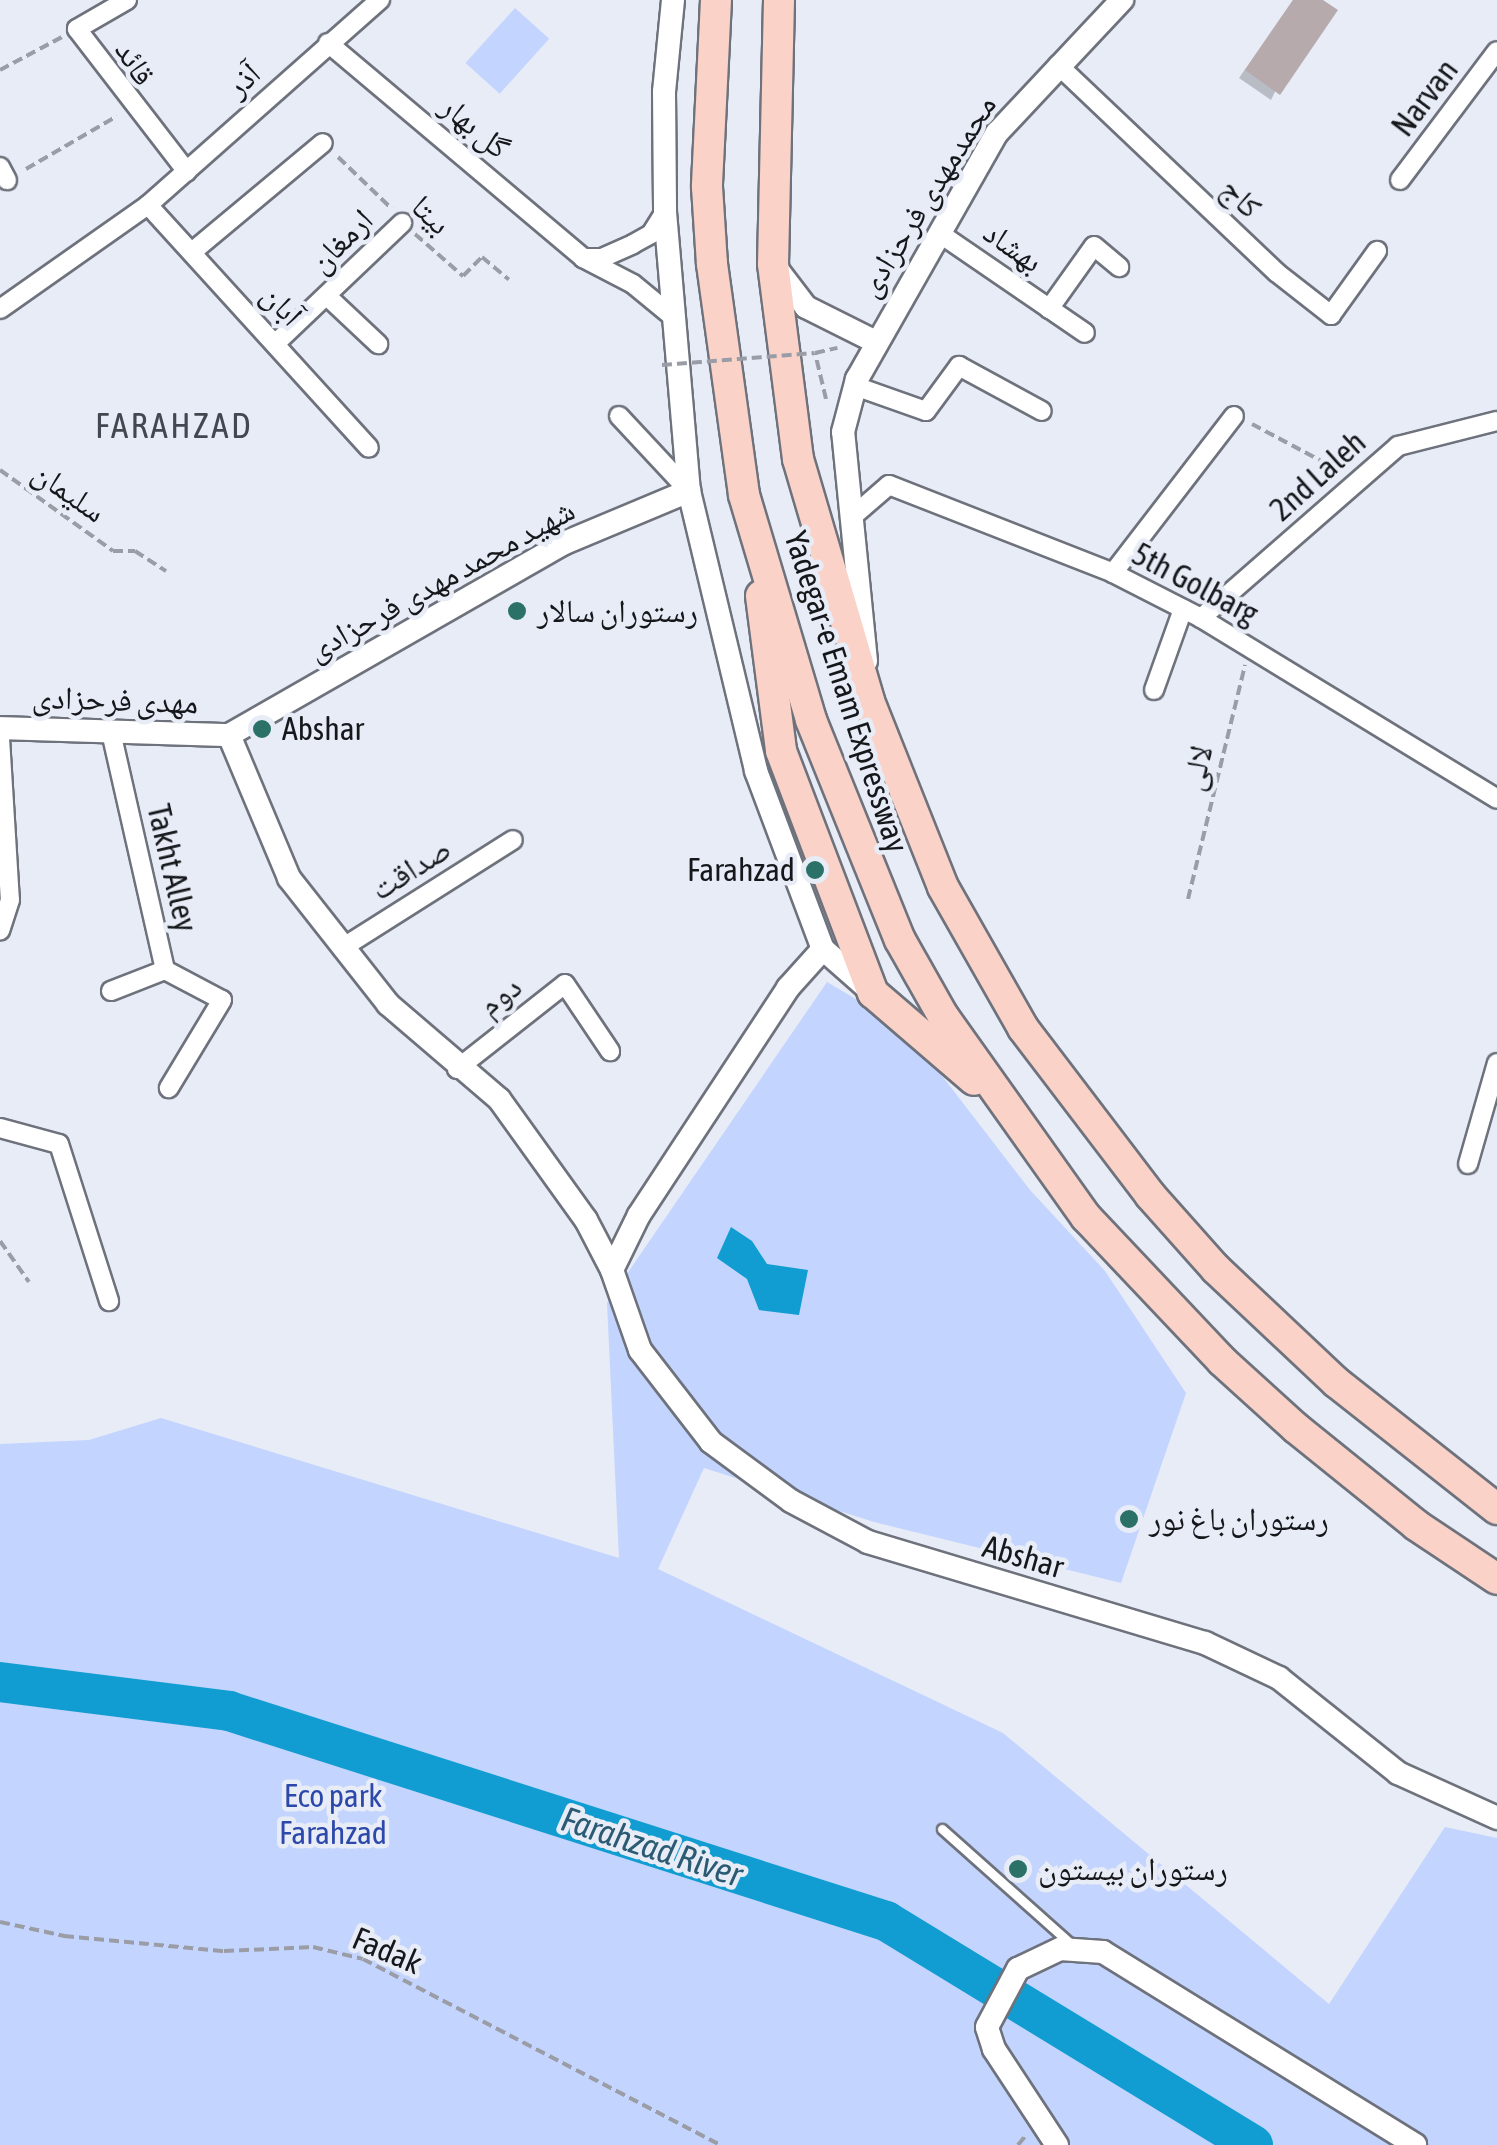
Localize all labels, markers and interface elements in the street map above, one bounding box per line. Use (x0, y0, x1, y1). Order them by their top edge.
street label: قائد (107, 34, 163, 92)
street label: Narvan (1384, 52, 1466, 144)
street label: آذر (218, 55, 268, 105)
street label: گل بهار (433, 87, 517, 167)
street label: محمدمهدی فرحزادی (850, 88, 1004, 304)
street label: کاج (1213, 170, 1269, 226)
street label: بیتا (403, 187, 459, 243)
street label: ارمغان (301, 201, 381, 281)
street label: بهشاد (976, 213, 1050, 281)
street label: آبان (253, 276, 311, 334)
district label: FARAHZAD (95, 404, 253, 446)
street label: 2nd Laleh (1262, 423, 1374, 529)
street label: سلیمان (25, 453, 113, 531)
street label: شهید محمد مهدی فرحزادی (301, 491, 581, 669)
street label: Yadegar-e Emam Expressway (776, 527, 916, 857)
street label: 5th Golbarg (1126, 535, 1264, 633)
place label: رستوران سالار (537, 592, 698, 630)
marker: رستوران سالار (506, 600, 528, 622)
street label: مهدی فرحزادی (31, 678, 199, 722)
place label: Abshar (282, 710, 364, 748)
marker: Abshar (251, 718, 273, 740)
street label: لالی (1173, 741, 1221, 795)
street label: Takht Alley (139, 801, 205, 935)
street label: صداقت (364, 830, 458, 908)
place label: Farahzad (687, 851, 795, 889)
marker: Farahzad (804, 859, 826, 881)
street label: دوم (471, 967, 529, 1025)
place label: رستوران باغ نور (1149, 1500, 1329, 1538)
marker: رستوران باغ نور (1118, 1508, 1140, 1530)
street label: Abshar (978, 1527, 1068, 1587)
park label: Eco park Farahzad (279, 1778, 387, 1853)
water label: Farahzad River (556, 1797, 748, 1895)
place label: رستوران بیستون (1038, 1850, 1228, 1888)
marker: رستوران بیستون (1007, 1858, 1029, 1880)
street label: Fadak (347, 1919, 427, 1983)

